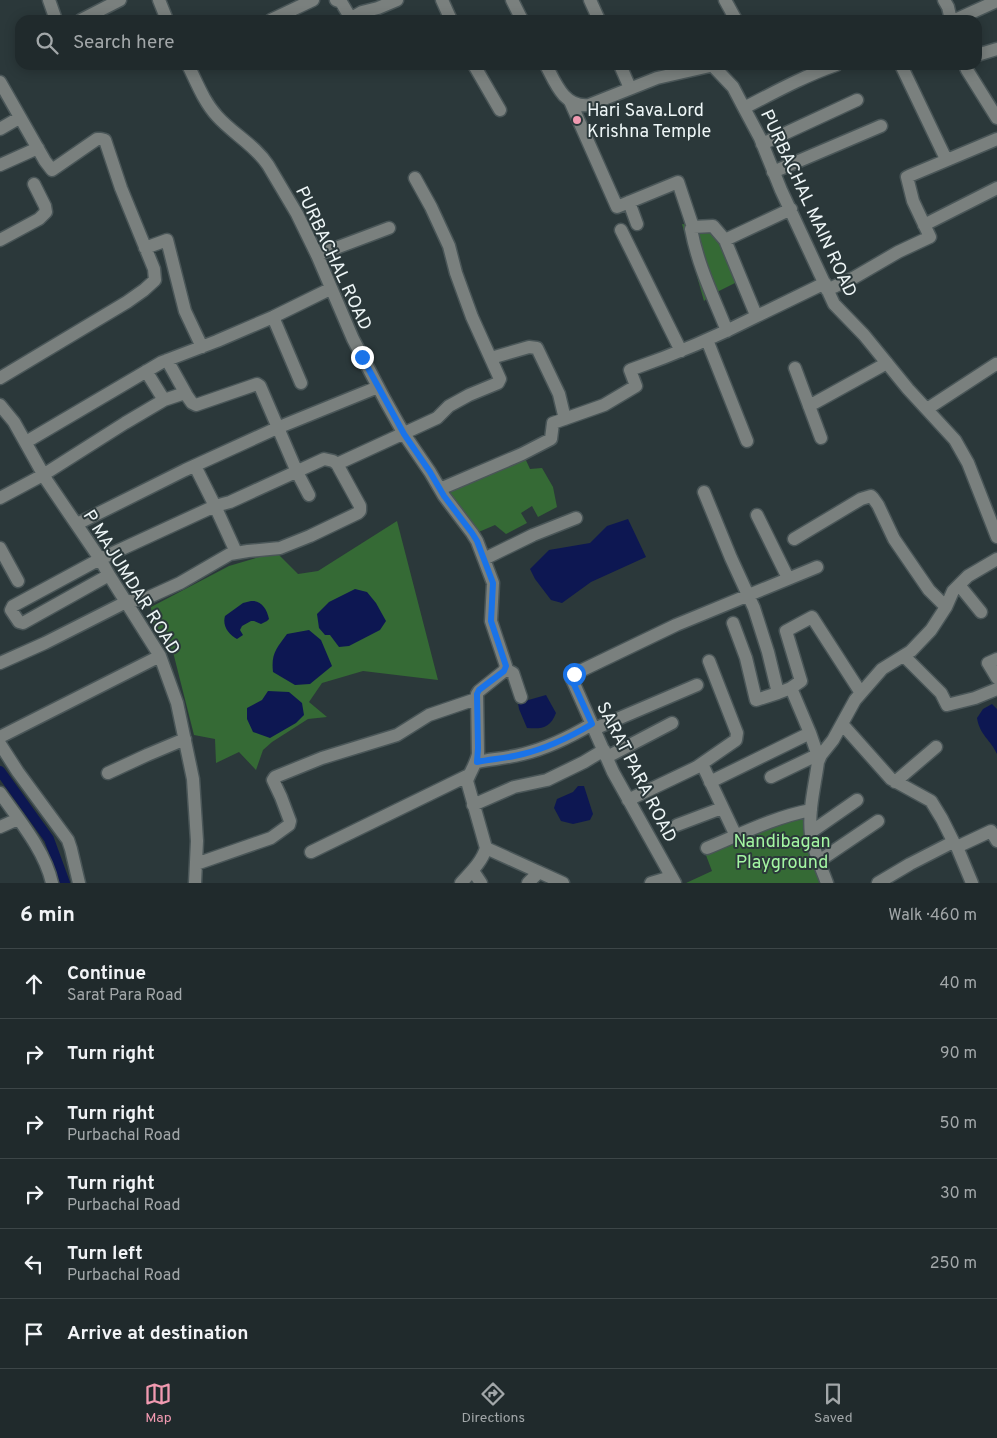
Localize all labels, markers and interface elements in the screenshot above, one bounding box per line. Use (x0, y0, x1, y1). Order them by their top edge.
search box (15, 15, 982, 70)
icon: search (33, 29, 61, 57)
text: Search here (73, 31, 175, 55)
place label: Hari Sava.Lord Krishna Temple (587, 100, 711, 144)
street label: PURBACHAL MAIN ROAD (754, 106, 861, 301)
marker: Hari Sava.Lord Krishna Temple (571, 114, 583, 126)
street label: PURBACHAL ROAD (289, 183, 376, 334)
route end (351, 346, 374, 369)
street label: P MAJUMDAR ROAD (77, 506, 185, 660)
route start (563, 663, 586, 686)
street label: SARAT PARA ROAD (590, 698, 681, 847)
park label: Nandibagan Playground (733, 831, 831, 875)
text: 6 min (20, 902, 75, 929)
text: Walk · 460 m (888, 906, 977, 926)
text: Continue (67, 962, 146, 986)
icon: ahead (20, 970, 48, 998)
text: 40 m (939, 974, 977, 994)
text: Sarat Para Road (67, 986, 183, 1006)
icon: right (20, 1040, 48, 1068)
text: Turn right (67, 1042, 155, 1066)
text: 90 m (940, 1044, 977, 1064)
text: Turn right (67, 1102, 155, 1126)
icon: right (20, 1110, 48, 1138)
text: 50 m (940, 1114, 977, 1134)
text: Purbachal Road (67, 1126, 180, 1146)
text: Turn right (67, 1172, 155, 1196)
icon: right (20, 1180, 48, 1208)
text: 30 m (940, 1184, 977, 1204)
text: Purbachal Road (67, 1196, 180, 1216)
text: Turn left (67, 1242, 143, 1266)
icon: left (20, 1250, 48, 1278)
text: 250 m (930, 1254, 977, 1274)
text: Purbachal Road (67, 1266, 180, 1286)
icon: arrive (20, 1320, 48, 1348)
text: Arrive at destination (67, 1322, 248, 1346)
tab: Map (144, 1380, 172, 1427)
tab: Directions (461, 1380, 525, 1427)
tab: Saved (814, 1380, 853, 1427)

